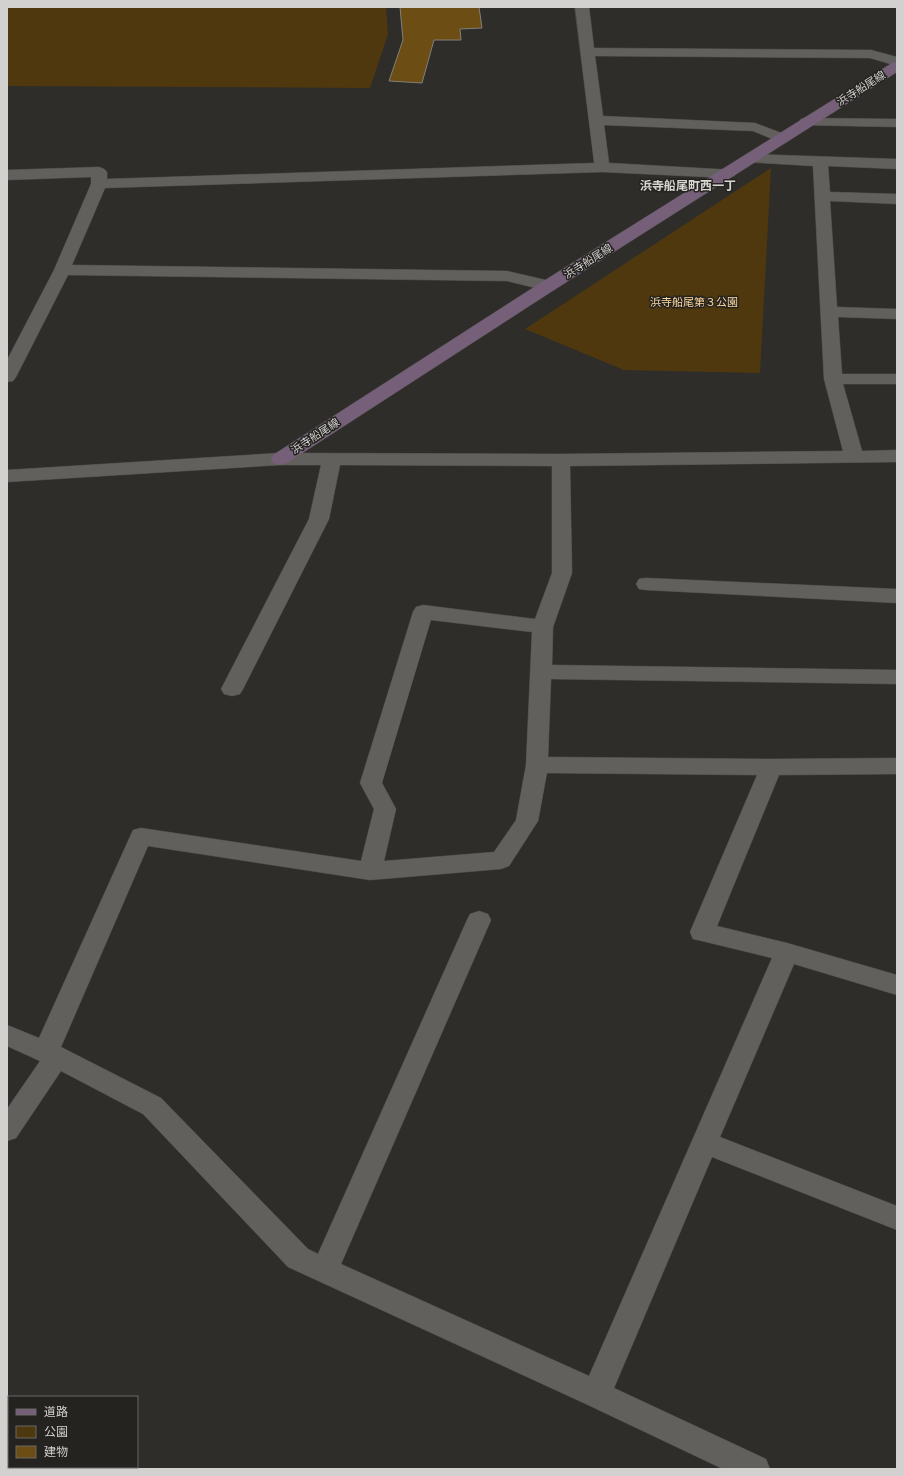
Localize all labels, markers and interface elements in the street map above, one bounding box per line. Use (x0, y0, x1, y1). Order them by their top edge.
street label: 浜寺船尾線 (834, 67, 888, 109)
district label: 浜寺船尾町西一丁 (640, 178, 736, 193)
street label: 浜寺船尾線 (561, 240, 615, 282)
park label: 浜寺船尾第３公園 (650, 295, 738, 309)
street label: 浜寺船尾線 (288, 415, 342, 457)
legend (8, 1396, 138, 1468)
text: 道路 (44, 1404, 68, 1419)
text: 公園 (44, 1424, 68, 1439)
text: 建物 (44, 1444, 68, 1459)

